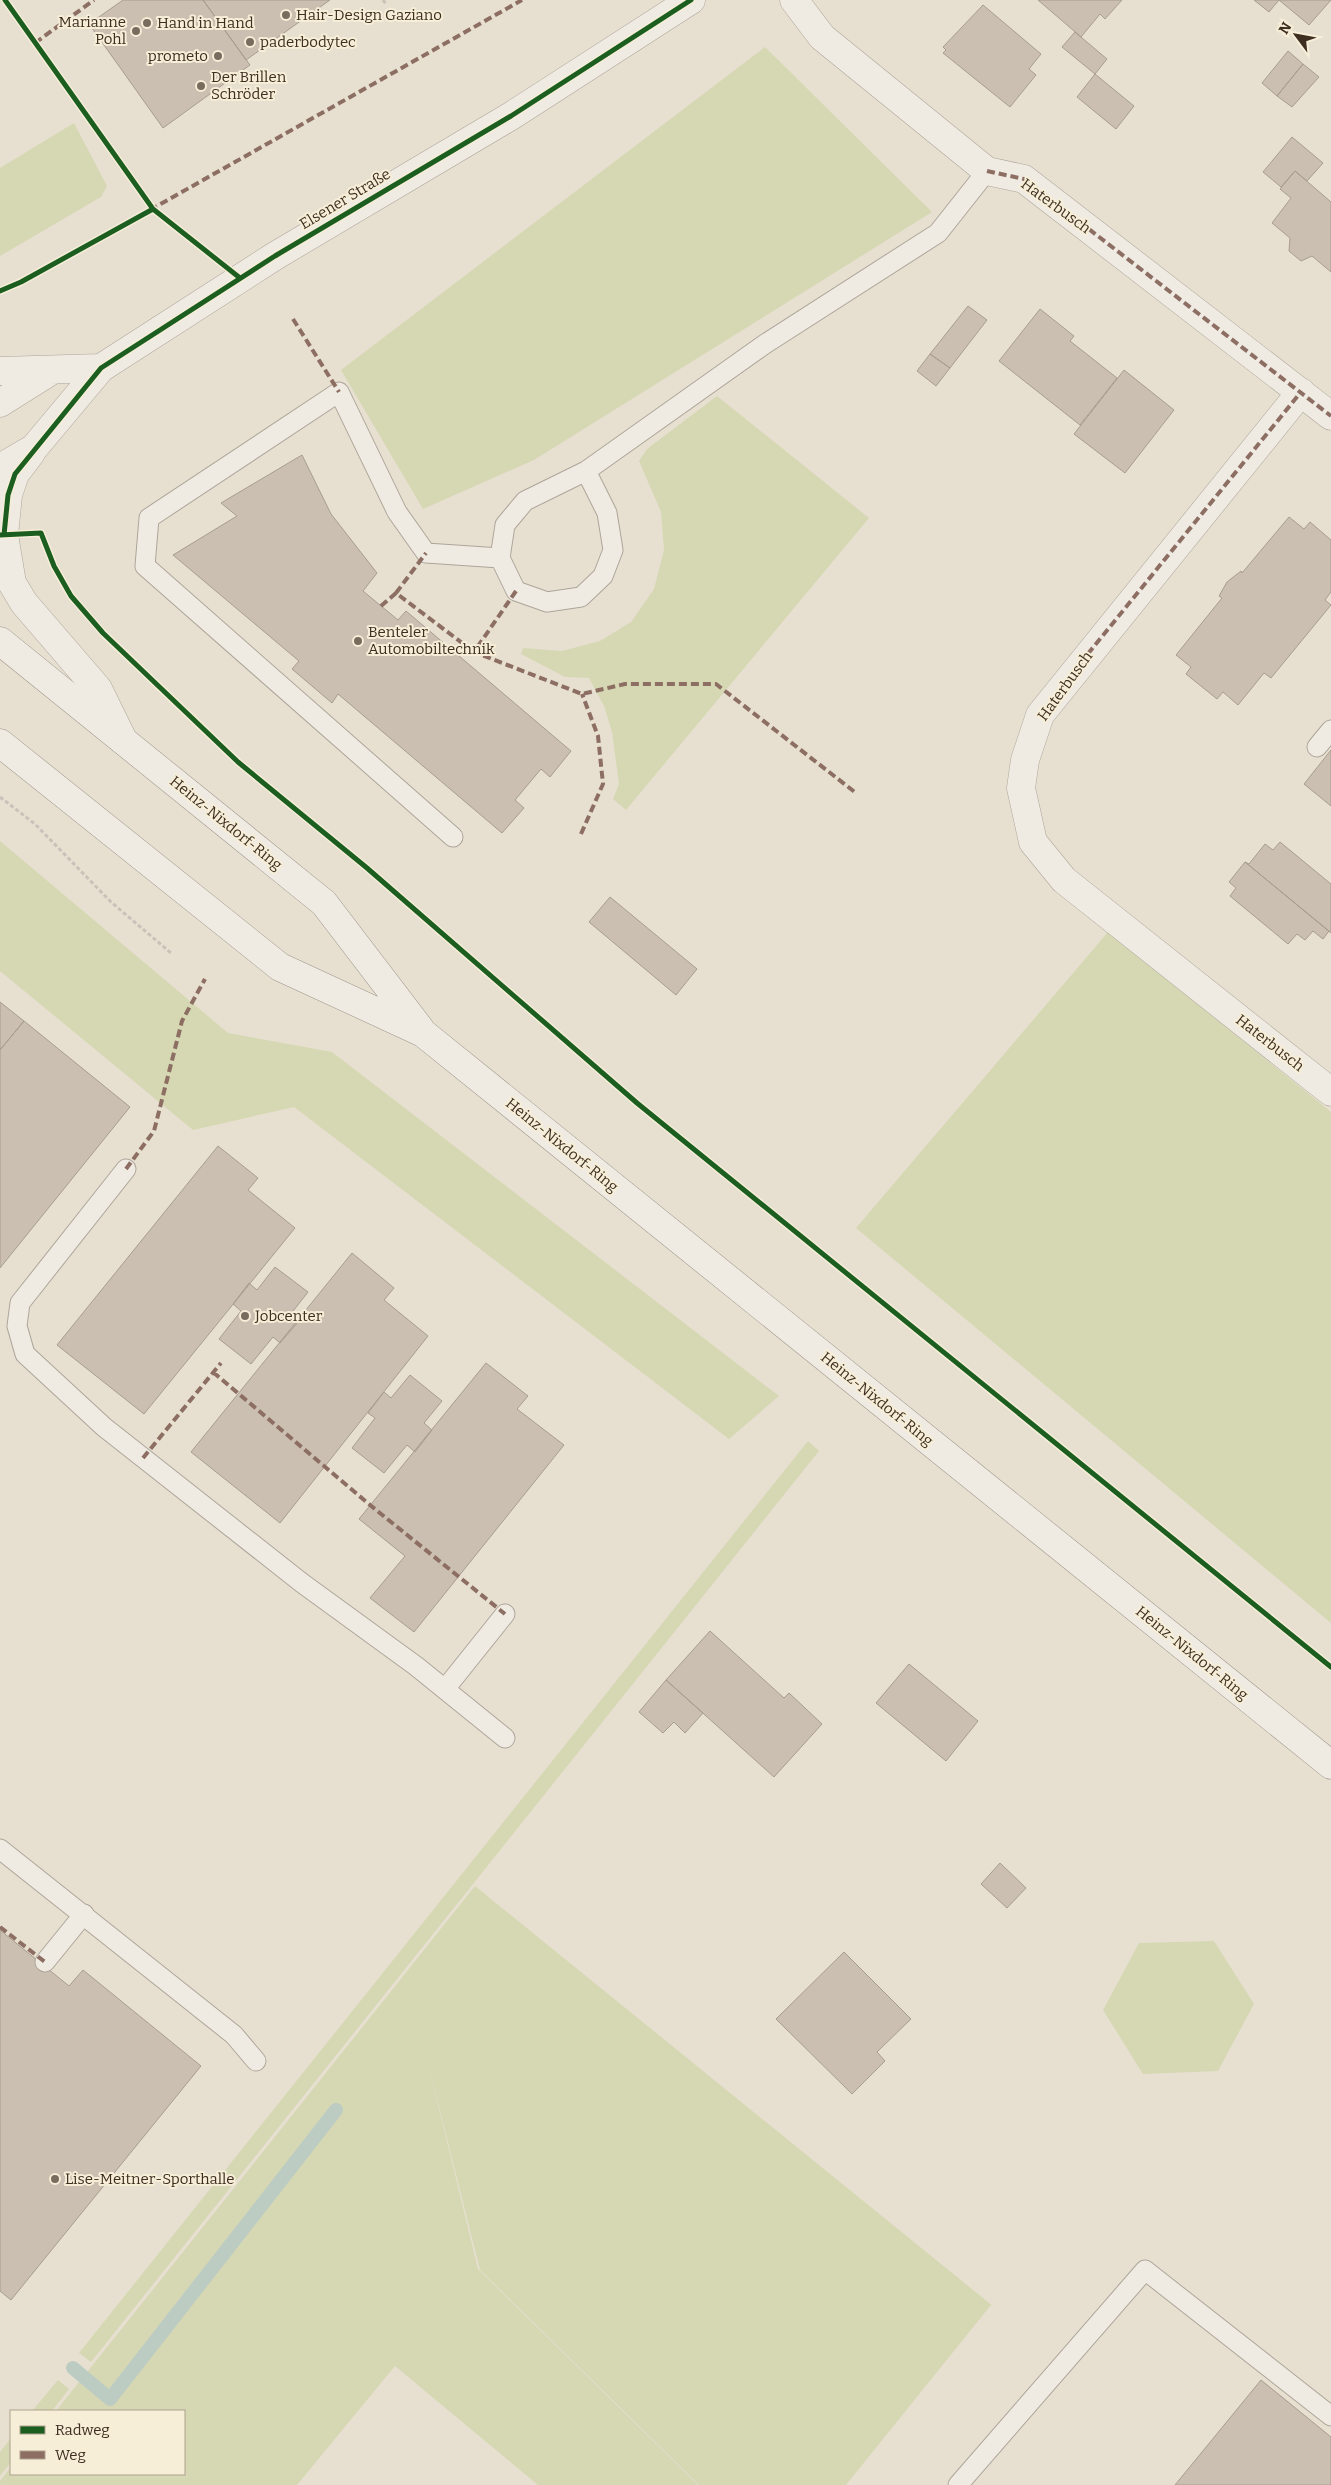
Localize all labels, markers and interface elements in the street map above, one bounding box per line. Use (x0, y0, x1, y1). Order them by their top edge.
place label: Hair-Design Gaziano (296, 6, 442, 24)
marker: Hair-Design Gaziano (280, 9, 292, 21)
north arrow (1271, 10, 1321, 60)
place label: Marianne Pohl (59, 13, 126, 48)
place label: Hand in Hand (157, 14, 254, 32)
marker: Hand in Hand (141, 17, 153, 29)
text: N (1275, 19, 1296, 37)
marker: Marianne Pohl (130, 25, 142, 37)
place label: paderbodytec (260, 33, 356, 51)
marker: paderbodytec (244, 36, 256, 48)
place label: prometo (148, 47, 208, 65)
marker: prometo (212, 50, 224, 62)
place label: Der Brillen Schröder (211, 68, 287, 103)
marker: Der Brillen Schröder (195, 80, 207, 92)
street label: Elsener Straße (296, 165, 394, 233)
street label: Haterbusch (1018, 175, 1095, 238)
place label: Benteler Automobiltechnik (368, 623, 495, 658)
marker: Benteler Automobiltechnik (352, 635, 364, 647)
street label: Haterbusch (1034, 647, 1097, 724)
street label: Heinz-Nixdorf-Ring (166, 772, 286, 874)
street label: Haterbusch (1232, 1011, 1308, 1076)
street label: Heinz-Nixdorf-Ring (502, 1094, 622, 1196)
place label: Jobcenter (254, 1307, 323, 1325)
marker: Jobcenter (239, 1310, 251, 1322)
street label: Heinz-Nixdorf-Ring (817, 1348, 937, 1450)
street label: Heinz-Nixdorf-Ring (1132, 1602, 1252, 1704)
place label: Lise-Meitner-Sporthalle (65, 2170, 235, 2188)
marker: Lise-Meitner-Sporthalle (49, 2173, 61, 2185)
legend (10, 2410, 185, 2475)
text: Radweg (55, 2421, 110, 2439)
text: Weg (55, 2446, 86, 2464)

